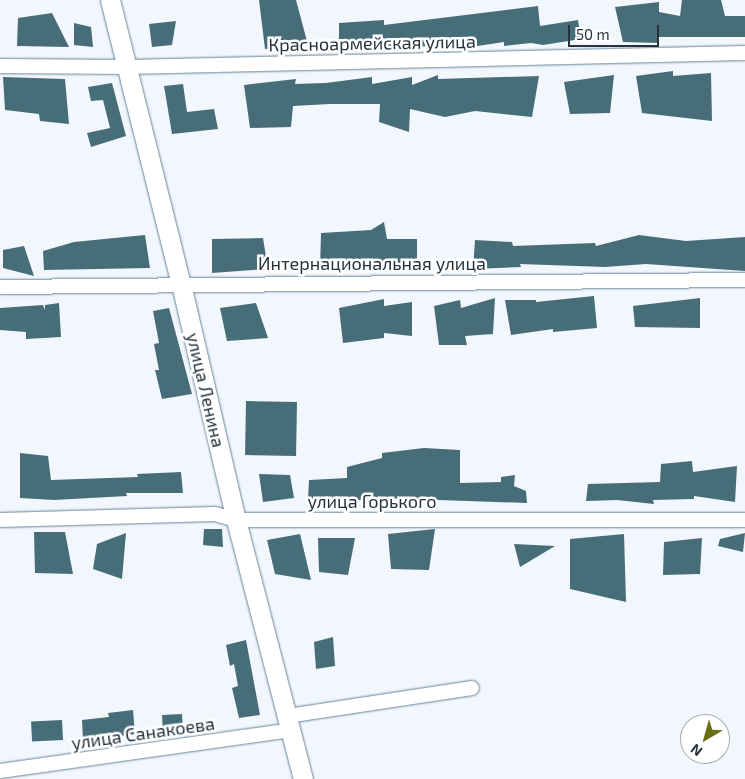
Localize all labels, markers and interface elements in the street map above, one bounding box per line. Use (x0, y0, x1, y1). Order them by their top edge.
scale bar (570, 15, 661, 47)
text: 50 m (576, 25, 610, 43)
street label: Красноармейская улица (268, 30, 476, 56)
street label: Интернациональная улица (258, 252, 486, 274)
street label: улица Ленина (182, 330, 230, 450)
street label: улица Горького (307, 490, 437, 512)
street label: улица Санакоева (70, 712, 216, 754)
north arrow (680, 714, 730, 764)
text: N (687, 741, 705, 760)

